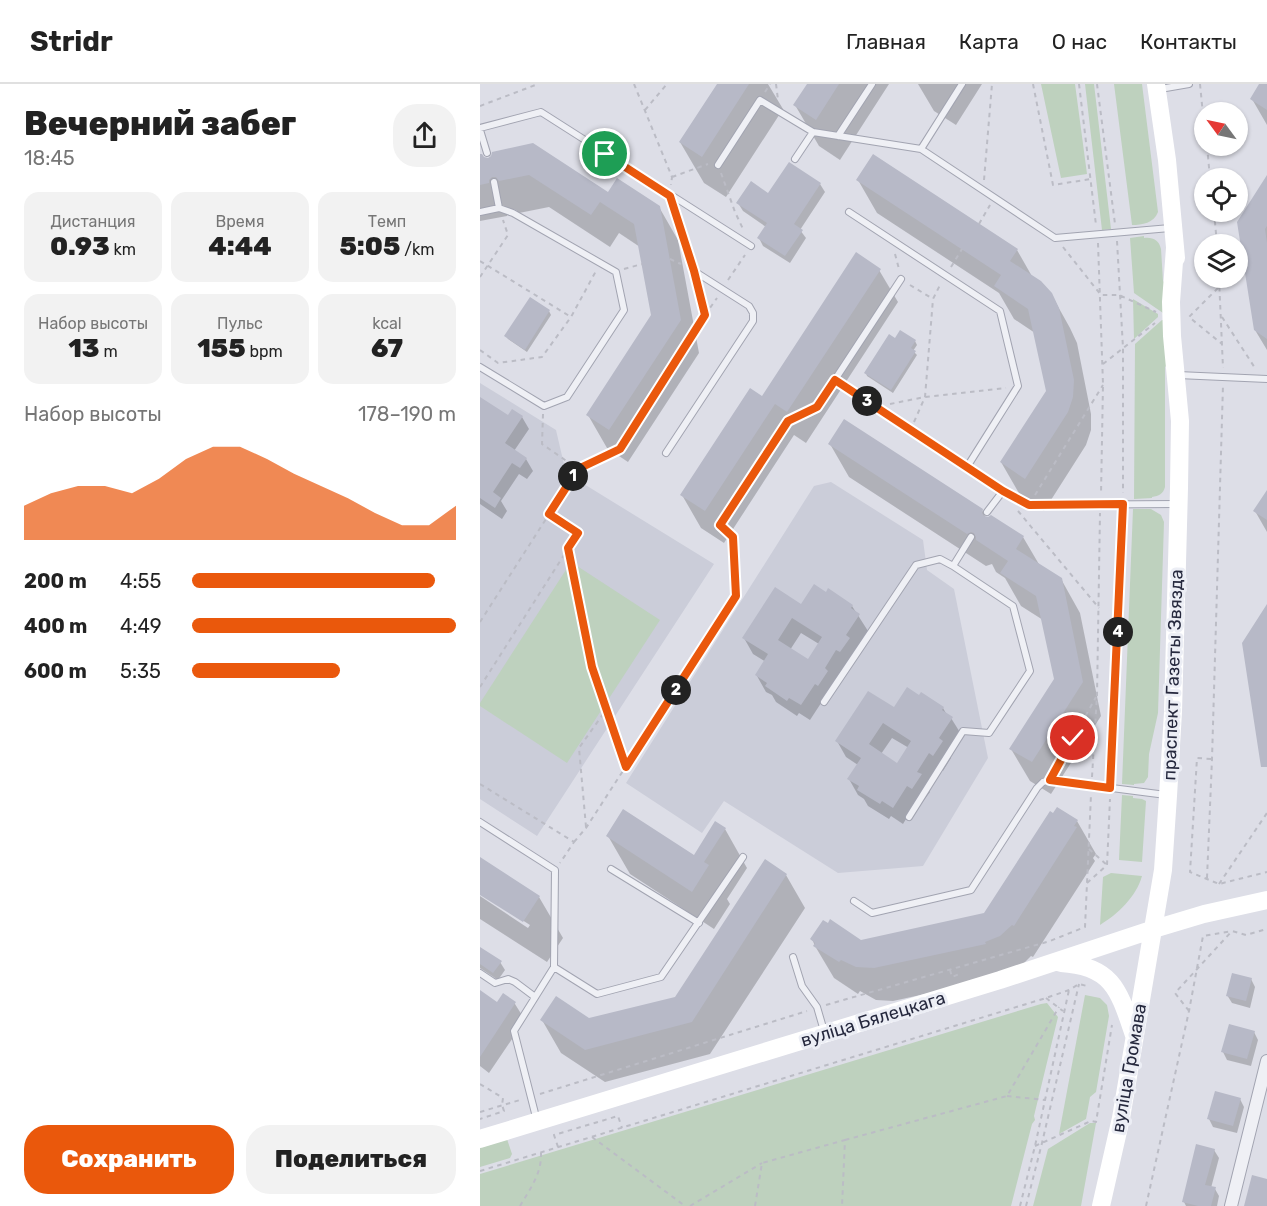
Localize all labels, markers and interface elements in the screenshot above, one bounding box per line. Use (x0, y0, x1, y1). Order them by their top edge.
text: Stridr (30, 25, 113, 58)
text: Главная (846, 29, 926, 54)
text: Карта (959, 29, 1019, 54)
text: О нас (1052, 29, 1107, 54)
text: Контакты (1140, 29, 1237, 54)
north arrow (1194, 102, 1248, 156)
map controls (1194, 102, 1248, 288)
text: Вечерний забег (24, 104, 296, 143)
button: share (393, 104, 456, 167)
pin (579, 128, 630, 179)
icon: arrive (588, 137, 621, 170)
text: 18:45 (24, 146, 75, 170)
button: locate (1194, 168, 1248, 222)
text: Дистанция (50, 212, 136, 231)
text: Время (216, 212, 264, 231)
text: Темп (368, 212, 406, 231)
text: 0.93 (50, 231, 110, 262)
text: 4:44 (208, 231, 272, 262)
text: 5:05 (339, 231, 400, 262)
button: layers (1194, 234, 1248, 288)
text: km (110, 240, 136, 259)
text: /km (400, 240, 435, 259)
text: Набор высоты (38, 314, 148, 333)
text: Пульс (217, 314, 263, 333)
text: kcal (372, 314, 402, 333)
text: 13 (68, 333, 100, 364)
text: 155 (197, 333, 246, 364)
text: 67 (371, 333, 403, 364)
text: m (100, 342, 118, 361)
text: bpm (246, 342, 283, 361)
pin: 3 (852, 386, 882, 416)
text: 3 (862, 391, 872, 410)
text: Набор высоты (24, 402, 162, 426)
text: 178–190 m (358, 402, 456, 426)
pin: 1 (558, 461, 588, 491)
text: 1 (569, 466, 577, 485)
text: 200 m (24, 569, 87, 593)
text: 4:55 (120, 569, 161, 593)
street label: праспект Газеты Звязда (1158, 569, 1188, 781)
text: 400 m (24, 614, 87, 638)
text: 4:49 (120, 614, 162, 638)
pin: 4 (1103, 617, 1133, 647)
text: 4 (1113, 622, 1123, 641)
text: 600 m (24, 659, 87, 683)
text: 5:35 (120, 659, 161, 683)
pin: 2 (661, 675, 691, 705)
text: 2 (671, 680, 681, 699)
pin (1047, 712, 1098, 763)
icon: check (1056, 721, 1089, 754)
street label: вуліца Бялецкага (798, 987, 948, 1051)
street label: вуліца Громава (1107, 1002, 1151, 1134)
button: Сохранить (24, 1125, 234, 1194)
button: Поделиться (246, 1125, 456, 1194)

